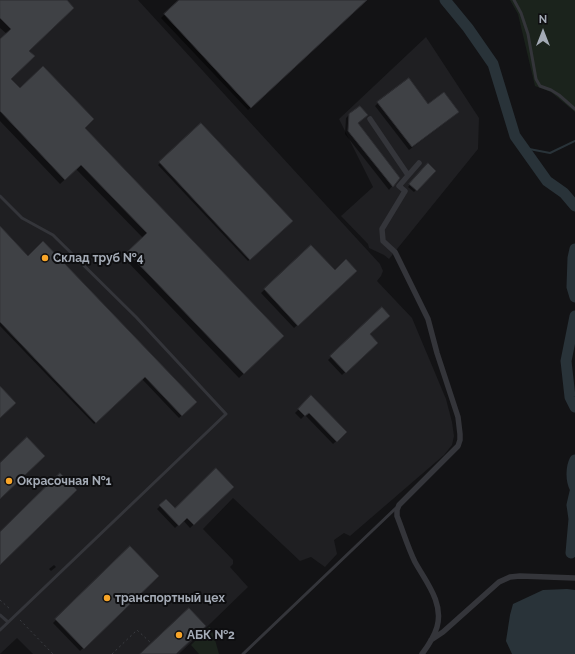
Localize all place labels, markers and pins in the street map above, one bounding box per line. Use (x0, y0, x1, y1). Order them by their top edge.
place label: Склад труб №4 (53, 251, 144, 265)
marker: Склад труб №4 (40, 253, 50, 263)
place label: Окрасочная №1 (17, 474, 111, 488)
marker: Окрасочная №1 (4, 476, 14, 486)
place label: транспортный цех (115, 591, 225, 605)
marker: транспортный цех (102, 593, 112, 603)
place label: АБК №2 (187, 628, 235, 642)
marker: АБК №2 (174, 630, 184, 640)

